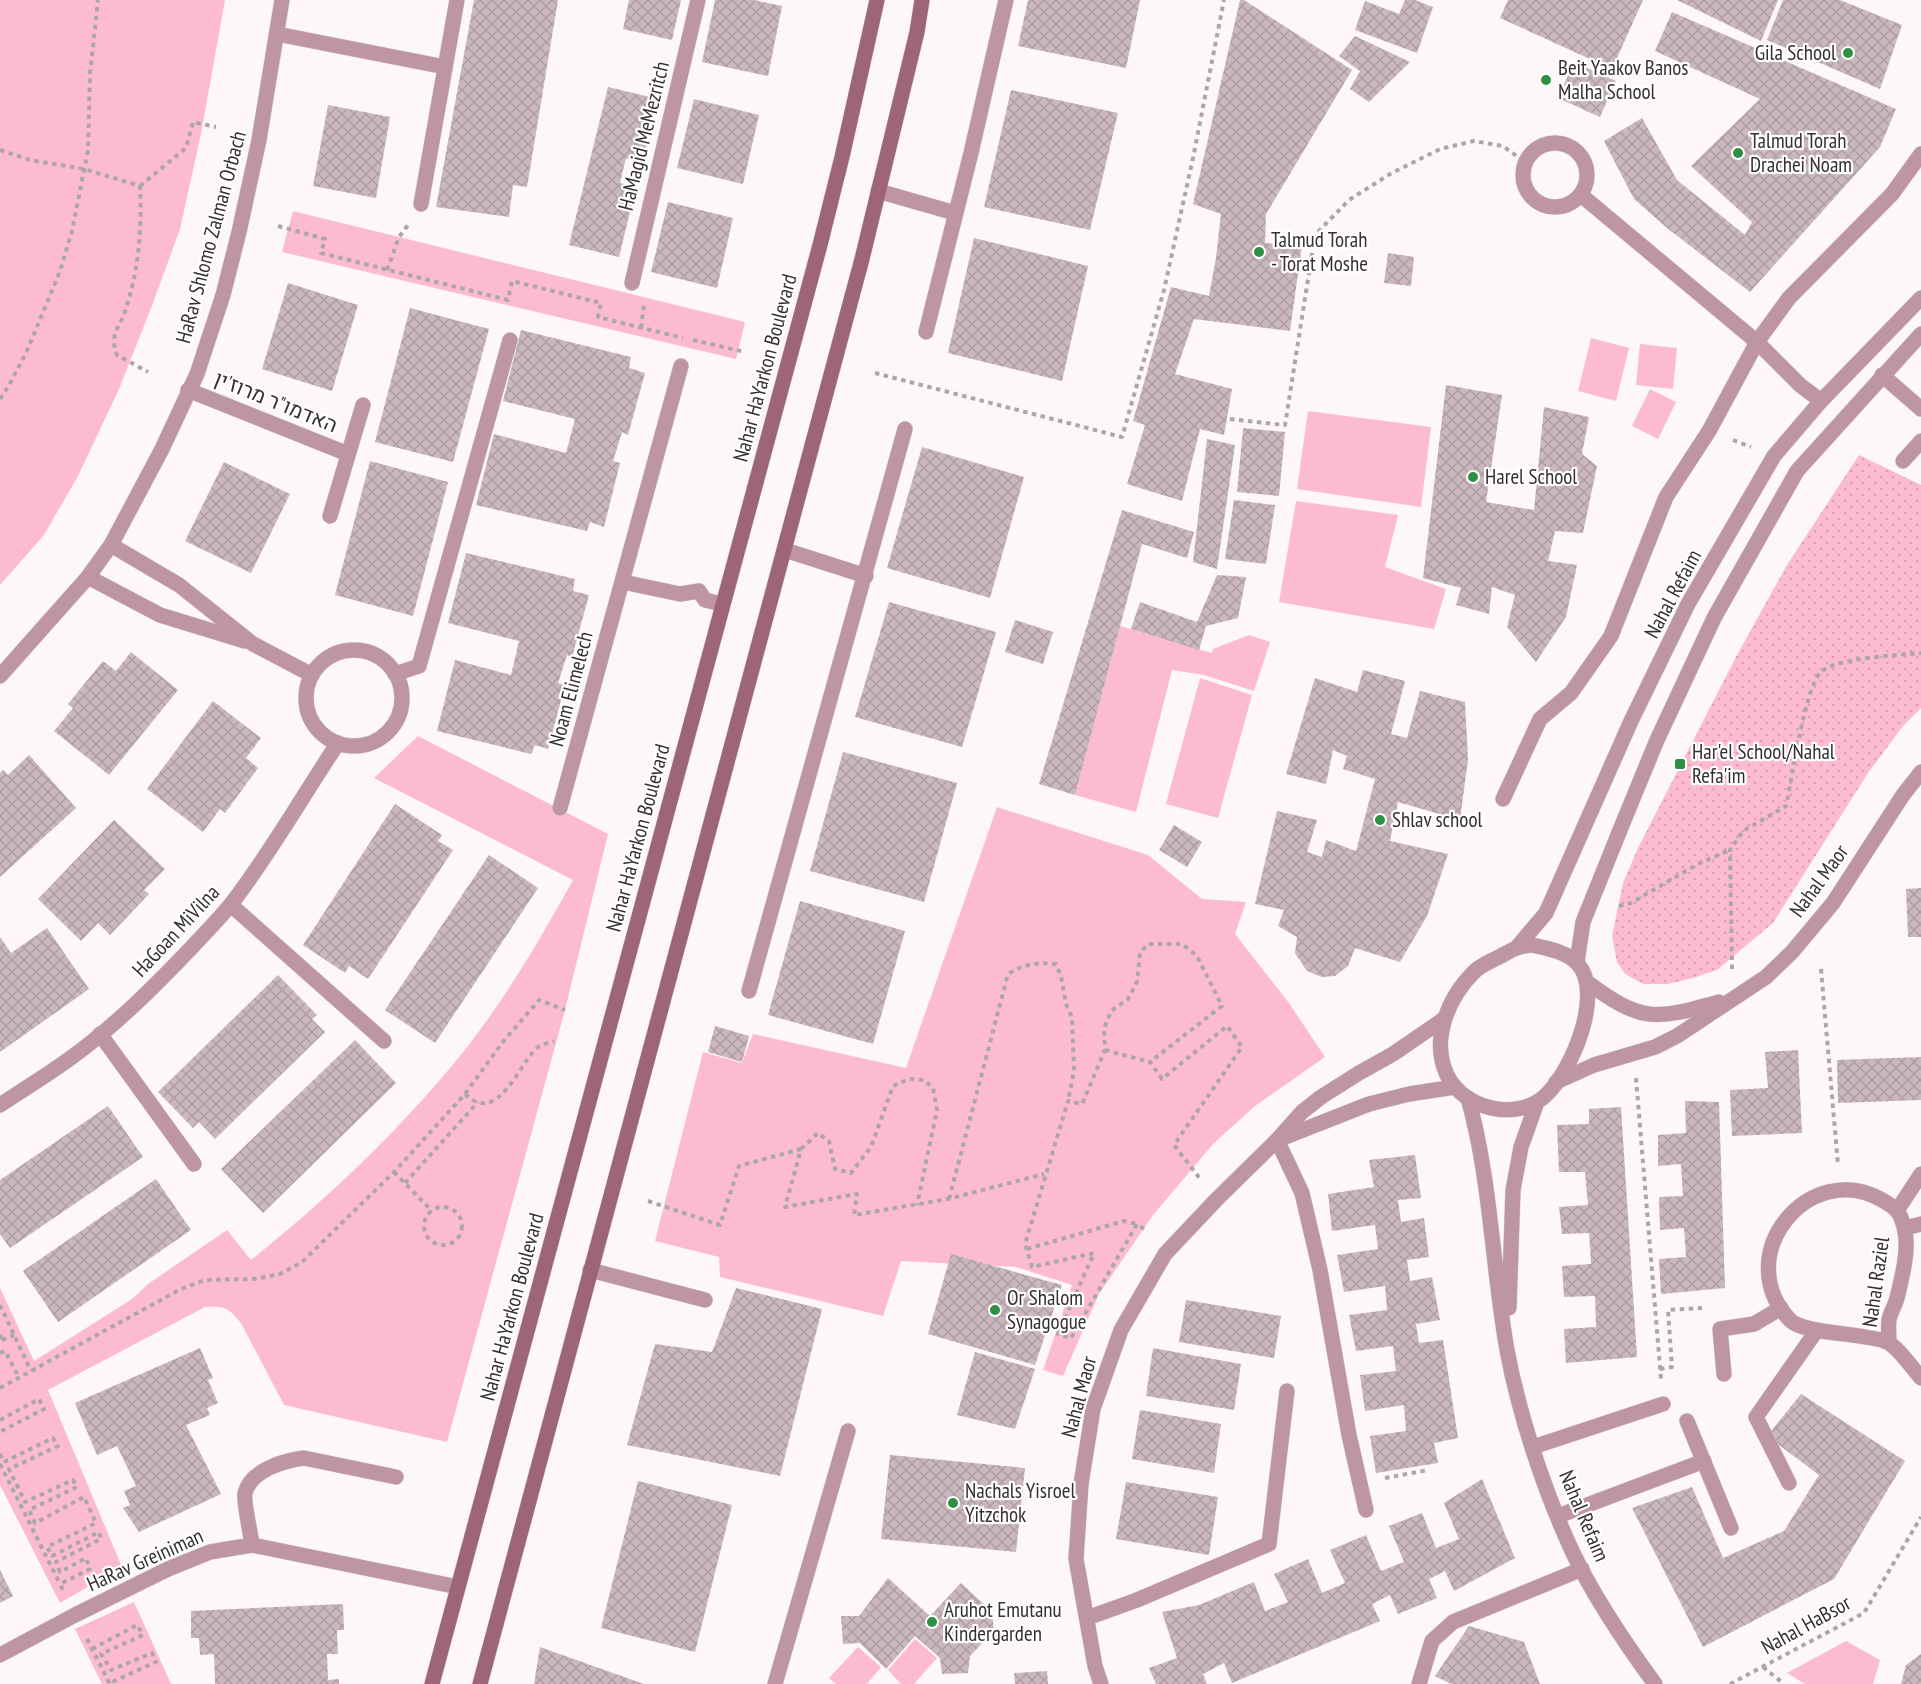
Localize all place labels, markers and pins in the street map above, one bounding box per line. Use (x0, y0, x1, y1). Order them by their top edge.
place label: Gila School (1755, 39, 1836, 66)
marker: Gila School (1841, 46, 1855, 60)
place label: Beit Yaakov Banos Malha School (1558, 54, 1688, 105)
marker: Beit Yaakov Banos Malha School (1539, 73, 1553, 87)
place label: Talmud Torah Drachei Noam (1750, 127, 1852, 178)
marker: Talmud Torah Drachei Noam (1731, 146, 1745, 160)
place label: Talmud Torah - Torat Moshe (1271, 226, 1368, 277)
marker: Talmud Torah - Torat Moshe (1252, 245, 1266, 259)
place label: Harel School (1485, 463, 1577, 490)
marker: Harel School (1466, 470, 1480, 484)
place label: Har'el School/Nahal Refa'im (1692, 738, 1835, 789)
marker: Har'el School/Nahal Refa'im (1673, 757, 1687, 771)
place label: Shlav school (1392, 806, 1482, 833)
marker: Shlav school (1373, 813, 1387, 827)
place label: Or Shalom Synagogue (1007, 1284, 1087, 1335)
marker: Or Shalom Synagogue (988, 1303, 1002, 1317)
place label: Nachals Yisroel Yitzchok (965, 1477, 1075, 1528)
marker: Nachals Yisroel Yitzchok (946, 1496, 960, 1510)
place label: Aruhot Emutanu Kindergarden (944, 1596, 1062, 1647)
marker: Aruhot Emutanu Kindergarden (925, 1615, 939, 1629)

